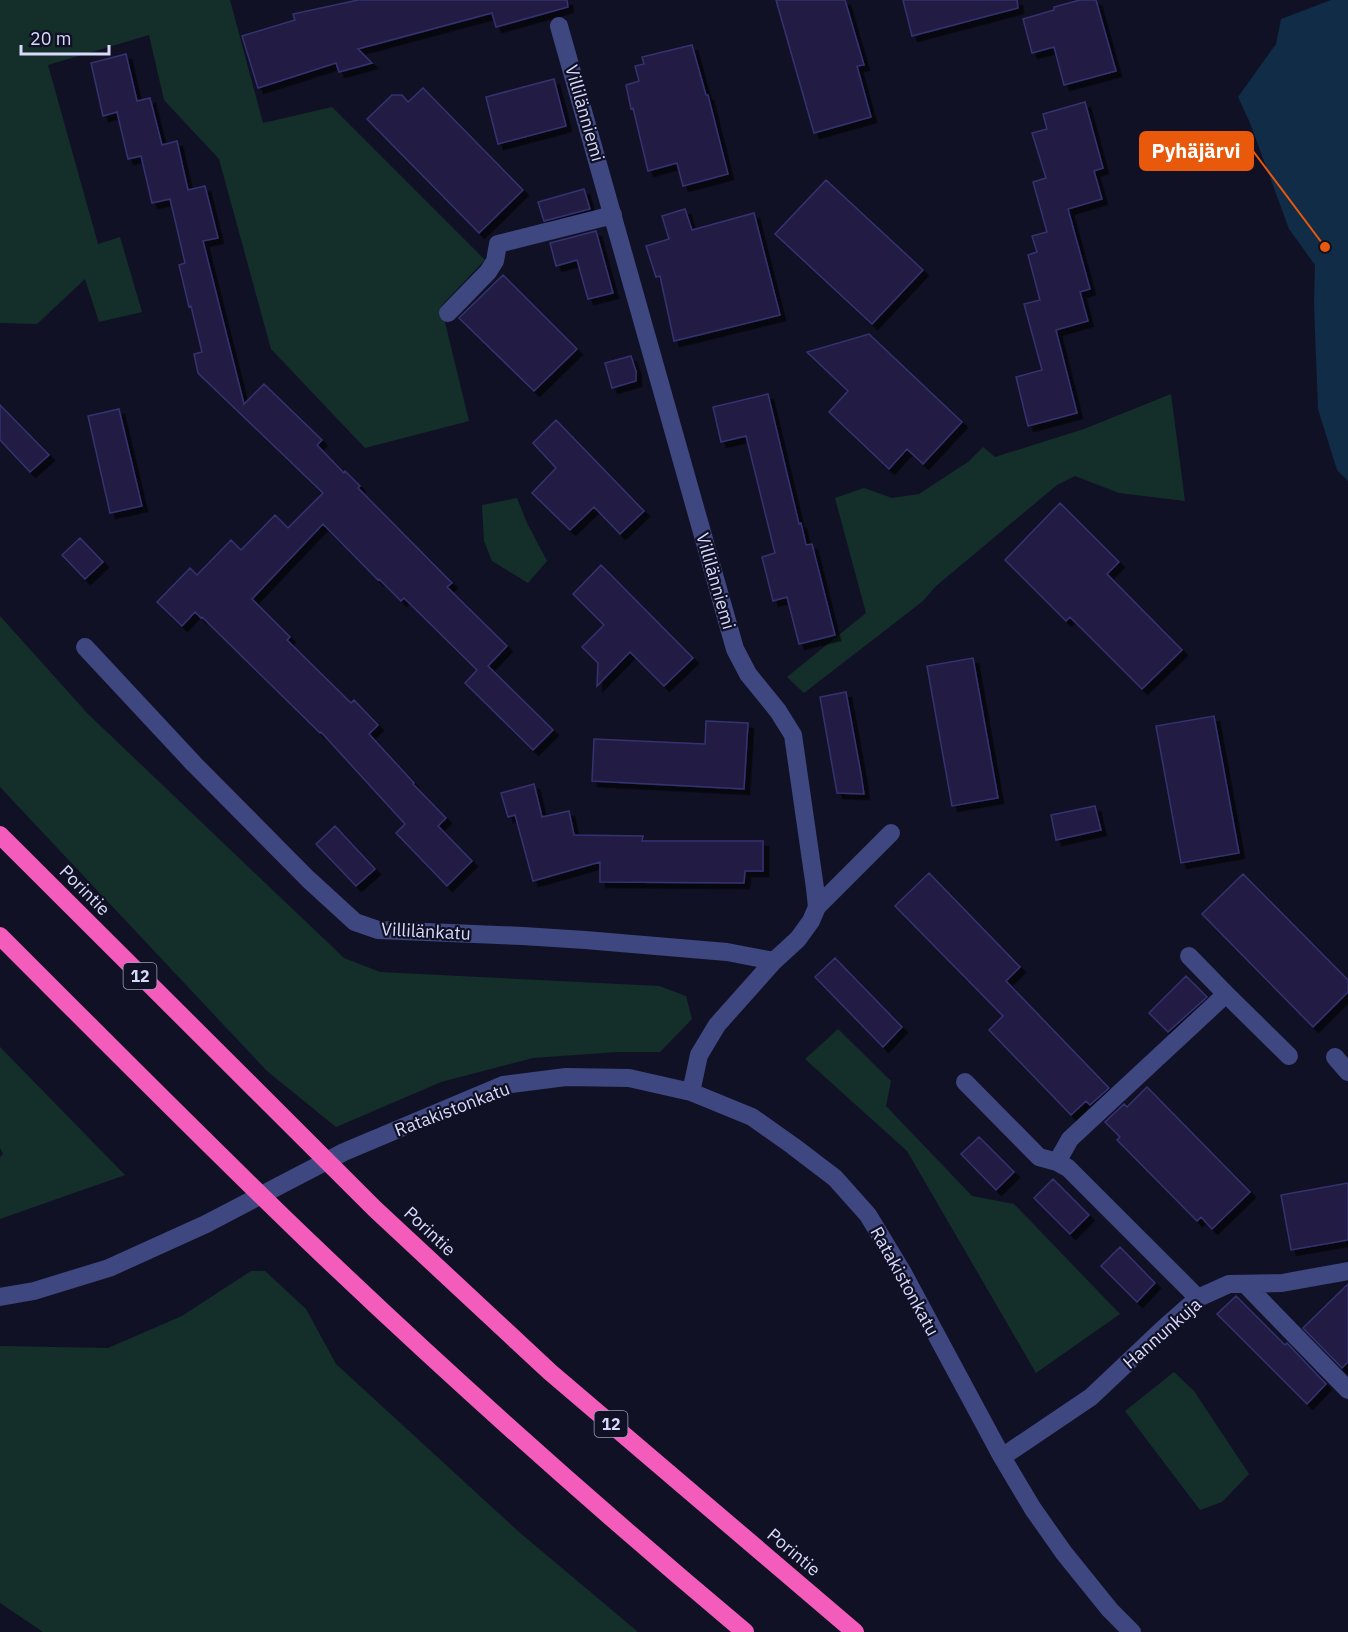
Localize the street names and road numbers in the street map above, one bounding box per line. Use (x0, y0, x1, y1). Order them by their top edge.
street label: Villilänniemi (560, 62, 610, 164)
street label: Villilänniemi (691, 530, 741, 632)
street label: Porintie (55, 860, 115, 920)
street label: Villilänkatu (380, 917, 472, 945)
road number: 12 (124, 963, 156, 989)
street label: Ratakistonkatu (391, 1076, 513, 1142)
street label: Porintie (399, 1201, 461, 1261)
street label: Ratakistonkatu (865, 1222, 945, 1340)
street label: Hannunkuja (1118, 1292, 1206, 1373)
road number: 12 (594, 1411, 628, 1437)
street label: Porintie (763, 1523, 825, 1581)

